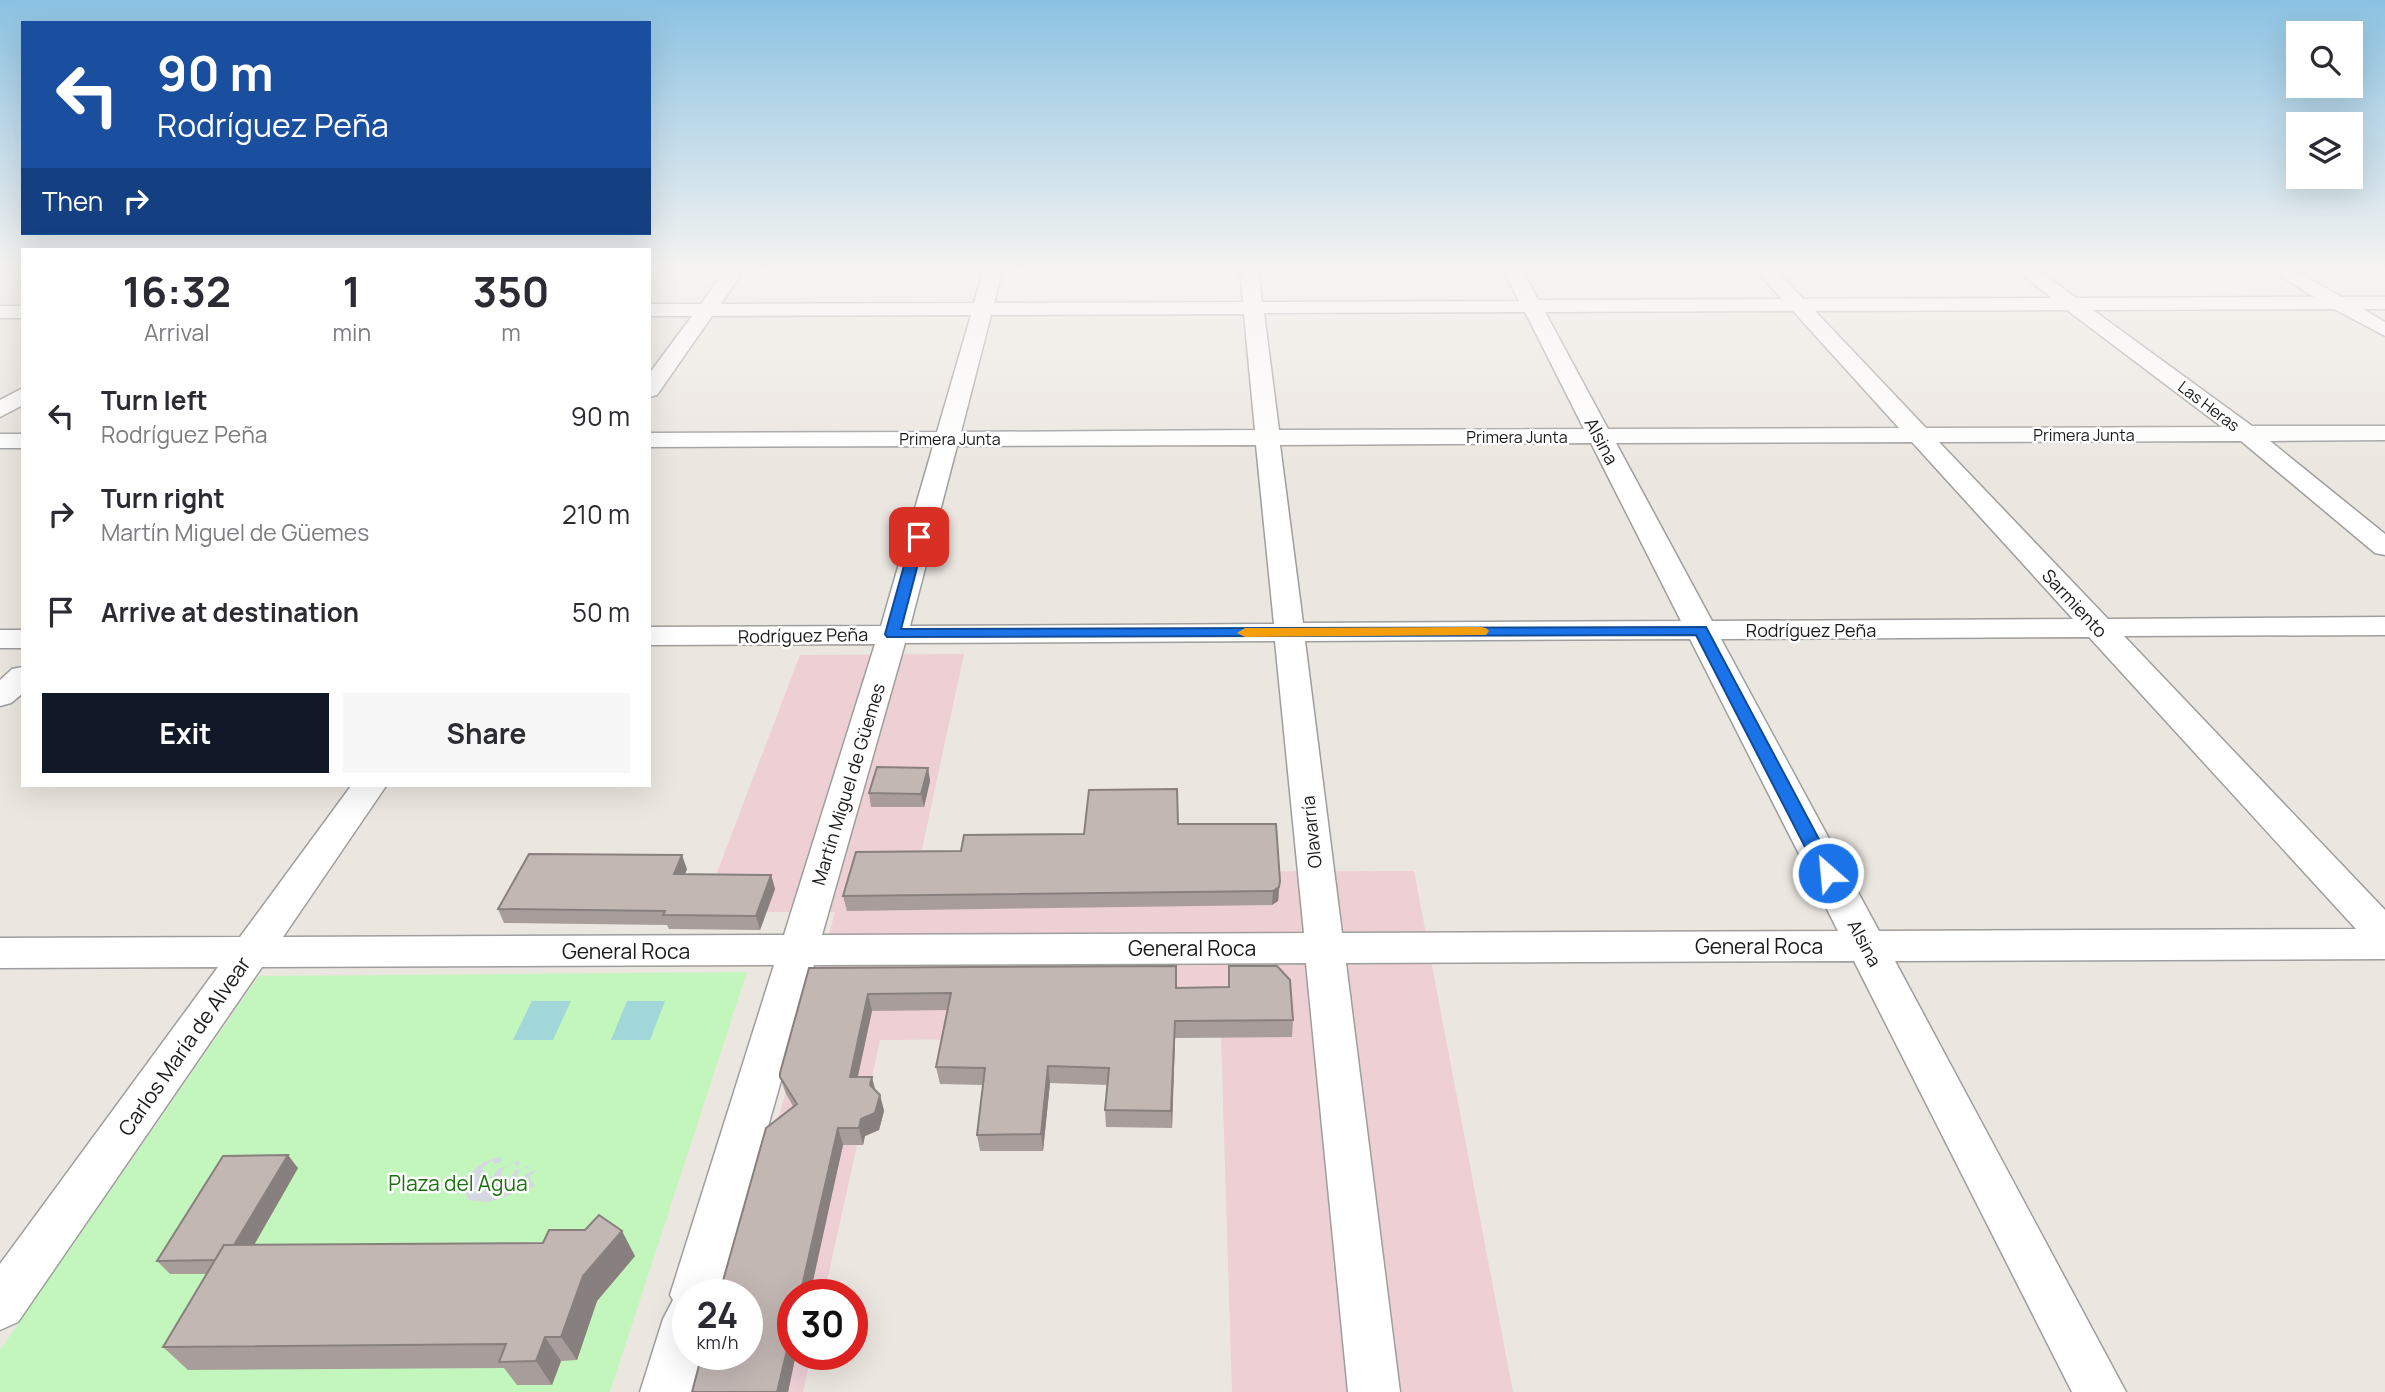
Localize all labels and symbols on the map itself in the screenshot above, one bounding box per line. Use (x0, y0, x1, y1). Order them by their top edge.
street label: Las Heras (2174, 376, 2244, 436)
street label: Alsina (1580, 413, 1624, 469)
street label: Primera Junta (2033, 424, 2135, 446)
street label: Primera Junta (1466, 426, 1568, 448)
street label: Primera Junta (899, 428, 1001, 450)
pin (889, 507, 949, 567)
street label: Sarmiento (2037, 564, 2113, 642)
street label: Rodríguez Peña (1746, 618, 1876, 642)
street label: Rodríguez Peña (738, 622, 868, 648)
street label: Martín Miguel de Güemes (806, 680, 890, 888)
street label: Olavarría (1295, 795, 1327, 869)
position arrow (1791, 836, 1865, 910)
street label: Alsina (1843, 915, 1887, 971)
street label: General Roca (1695, 932, 1823, 960)
street label: General Roca (1128, 934, 1256, 962)
street label: General Roca (562, 937, 690, 965)
street label: Carlos María de Alvear (111, 950, 257, 1141)
park label: Plaza del Agua (388, 1169, 528, 1197)
speed limit sign: 30 (777, 1279, 868, 1370)

